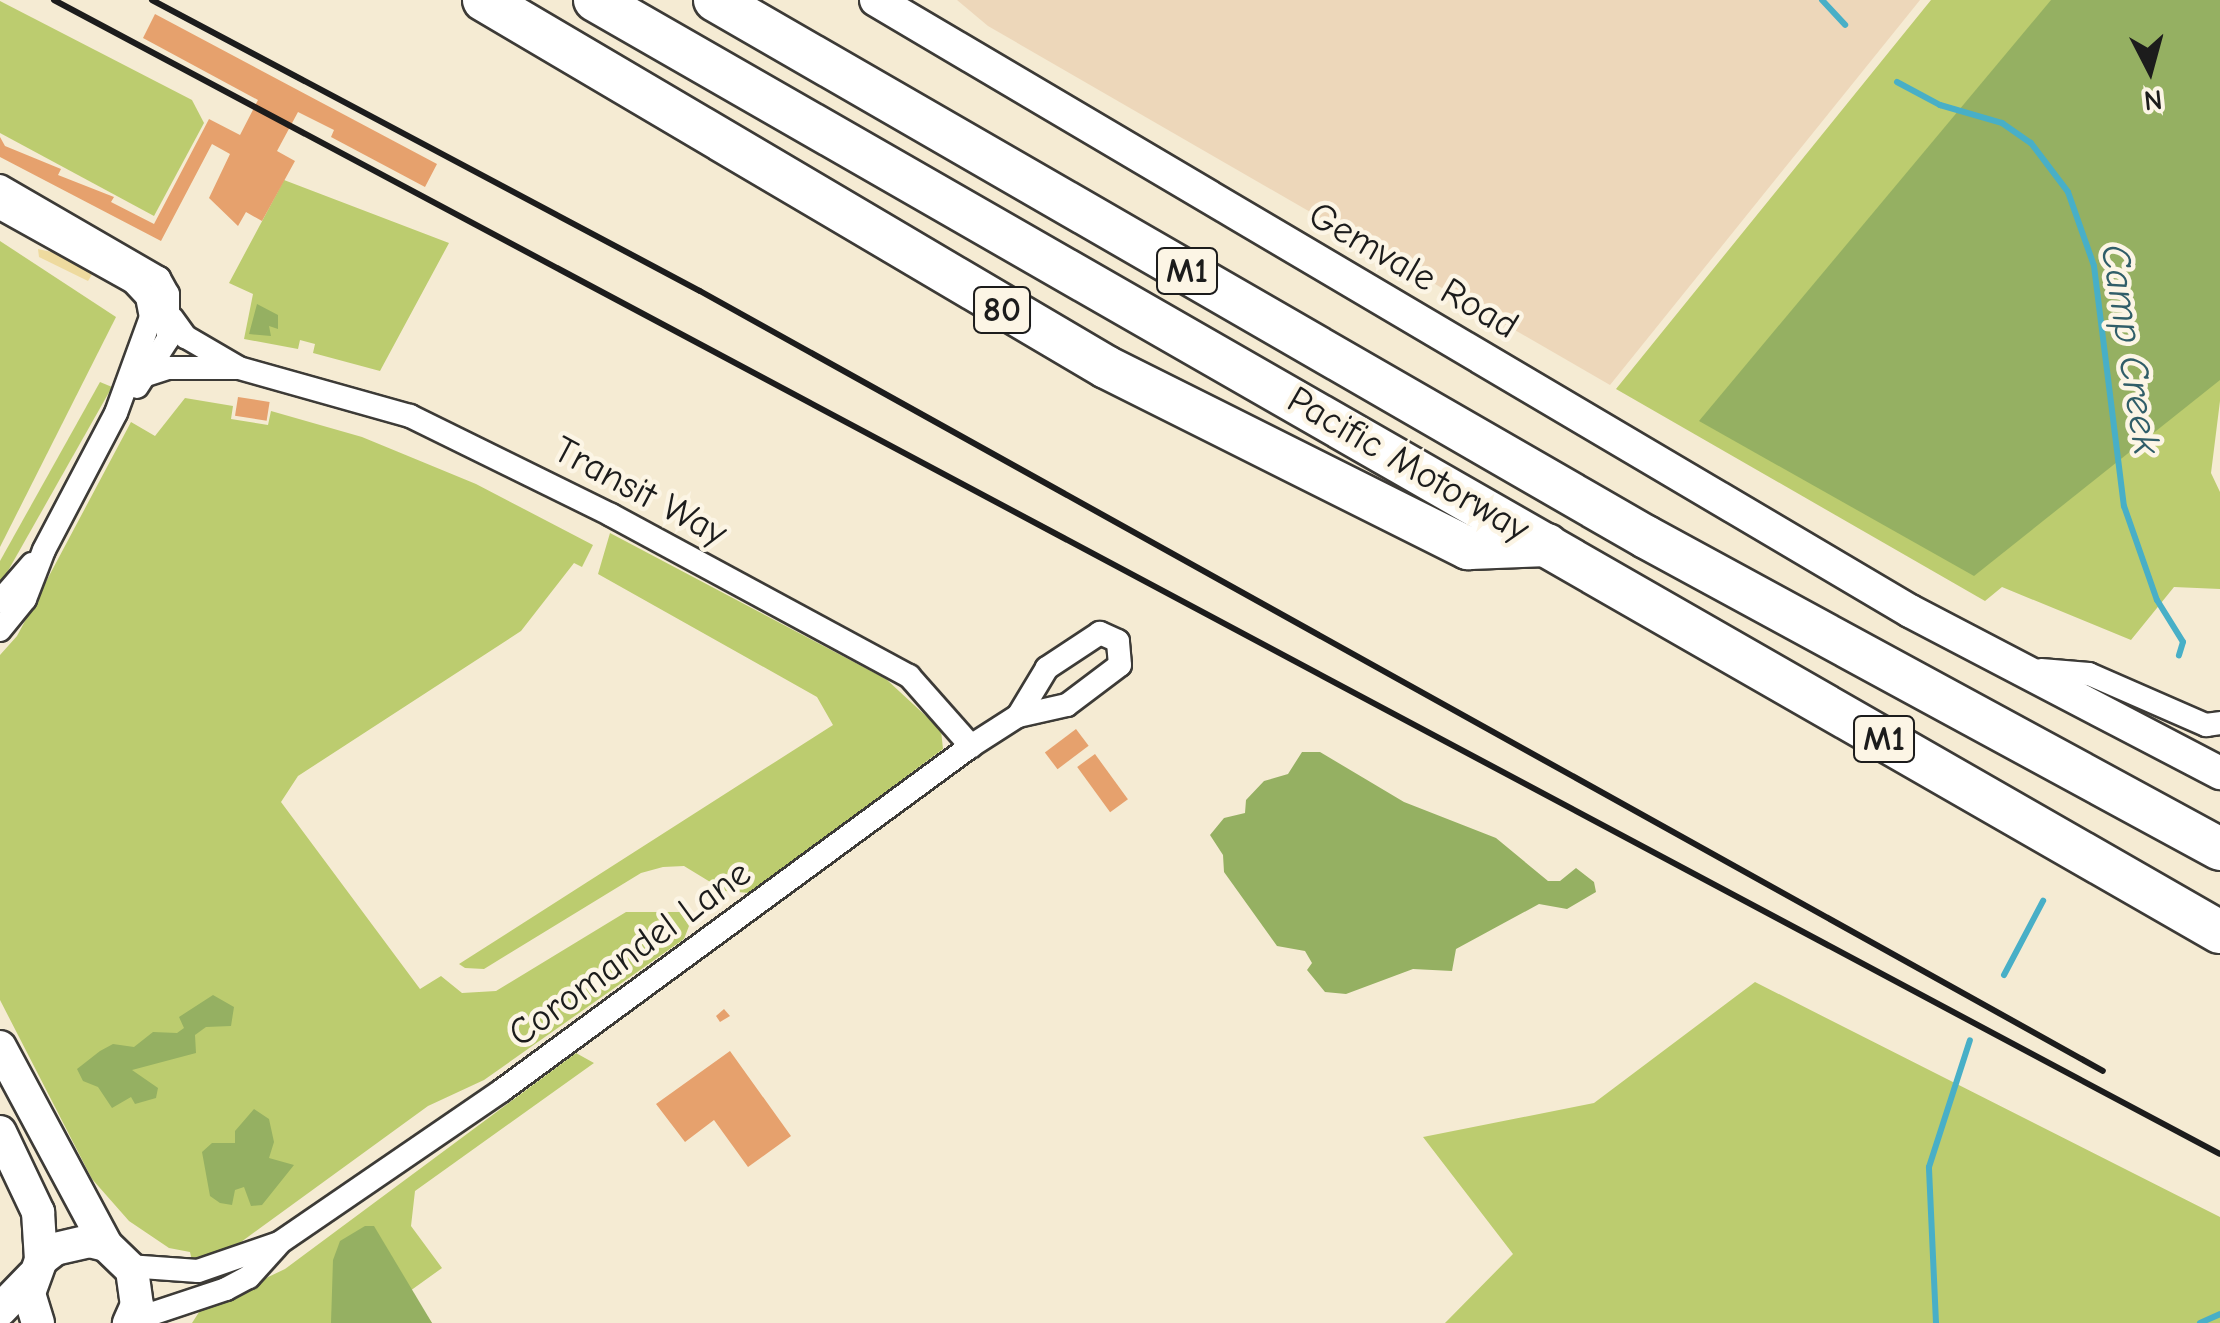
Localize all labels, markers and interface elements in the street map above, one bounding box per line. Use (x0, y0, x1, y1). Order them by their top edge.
north arrow (2100, 20, 2200, 120)
text: N (2142, 83, 2164, 117)
street label: Gemvale Road (1300, 193, 1526, 349)
road number: M1 (1154, 241, 1220, 301)
water label: Camp Creek (2091, 241, 2171, 457)
road number: 80 (972, 280, 1032, 340)
street label: Pacific Motorway (1279, 377, 1537, 553)
street label: Transit Way (546, 427, 734, 557)
road number: M1 (1852, 709, 1916, 769)
street label: Coromandel Lane (500, 851, 760, 1057)

